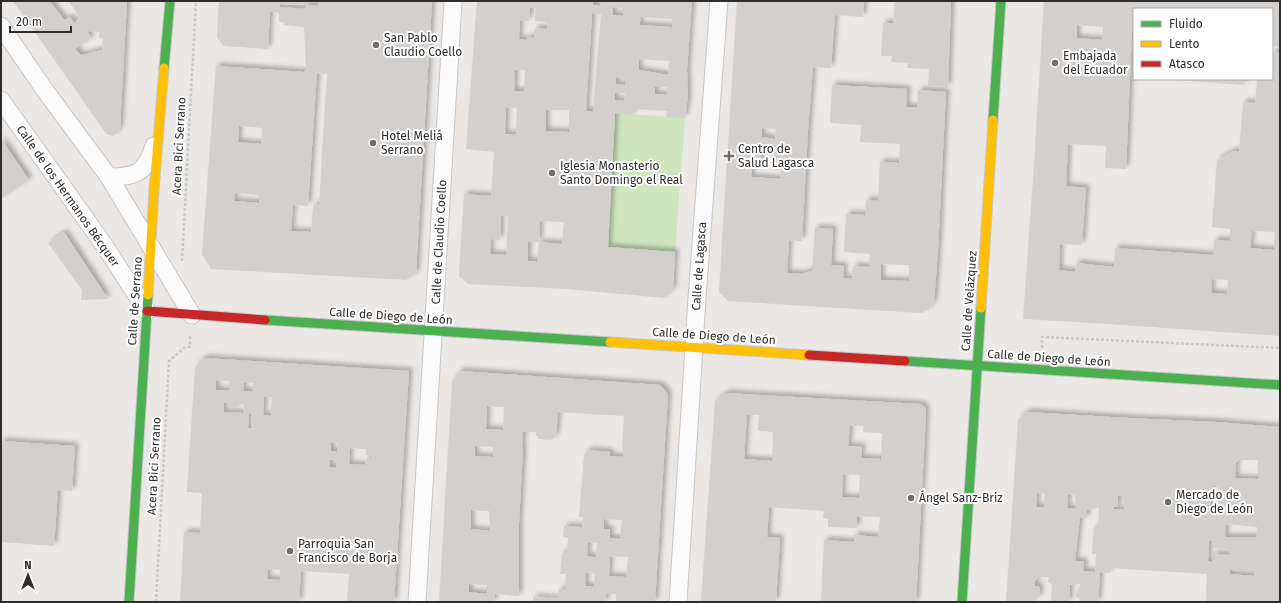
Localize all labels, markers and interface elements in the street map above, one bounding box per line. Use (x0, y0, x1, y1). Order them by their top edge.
scale bar (10, 8, 71, 34)
legend (1133, 8, 1273, 80)
text: 20 m (16, 15, 42, 29)
text: Fluido (1169, 17, 1203, 31)
place label: San Pablo Claudio Coello (384, 31, 462, 59)
text: Lento (1169, 37, 1199, 51)
marker: San Pablo Claudio Coello (371, 40, 381, 50)
place label: Embajada del Ecuador (1063, 49, 1128, 77)
text: Atasco (1169, 57, 1205, 71)
marker: Embajada del Ecuador (1050, 58, 1060, 68)
street label: Acera Bici Serrano (169, 97, 189, 195)
street label: Calle de los Hermanos Bécquer (14, 123, 123, 270)
place label: Hotel Meliá Serrano (381, 129, 443, 157)
marker: Hotel Meliá Serrano (368, 138, 378, 148)
place label: Centro de Salud Lagasca (738, 142, 814, 170)
marker: Centro de Salud Lagasca (723, 150, 735, 162)
place label: Iglesia Monasterio Santo Domingo el Real (560, 159, 683, 187)
marker: Iglesia Monasterio Santo Domingo el Real (547, 168, 557, 178)
street label: Calle de Claudio Coello (429, 179, 449, 305)
street label: Calle de Lagasca (689, 221, 709, 311)
street label: Calle de Velázquez (959, 250, 979, 352)
street label: Calle de Serrano (125, 256, 145, 346)
street label: Calle de Diego de León (329, 305, 453, 327)
street label: Calle de Diego de León (652, 325, 776, 347)
street label: Calle de Diego de León (987, 347, 1111, 369)
street label: Acera Bici Serrano (144, 417, 164, 515)
place label: Mercado de Diego de León (1176, 488, 1253, 516)
place label: Ángel Sanz-Briz (919, 490, 1003, 505)
marker: Ángel Sanz-Briz (906, 493, 916, 503)
marker: Mercado de Diego de León (1163, 497, 1173, 507)
place label: Parroquia San Francisco de Borja (298, 537, 397, 565)
marker: Parroquia San Francisco de Borja (285, 546, 295, 556)
north arrow (8, 555, 48, 595)
text: N (24, 559, 32, 572)

